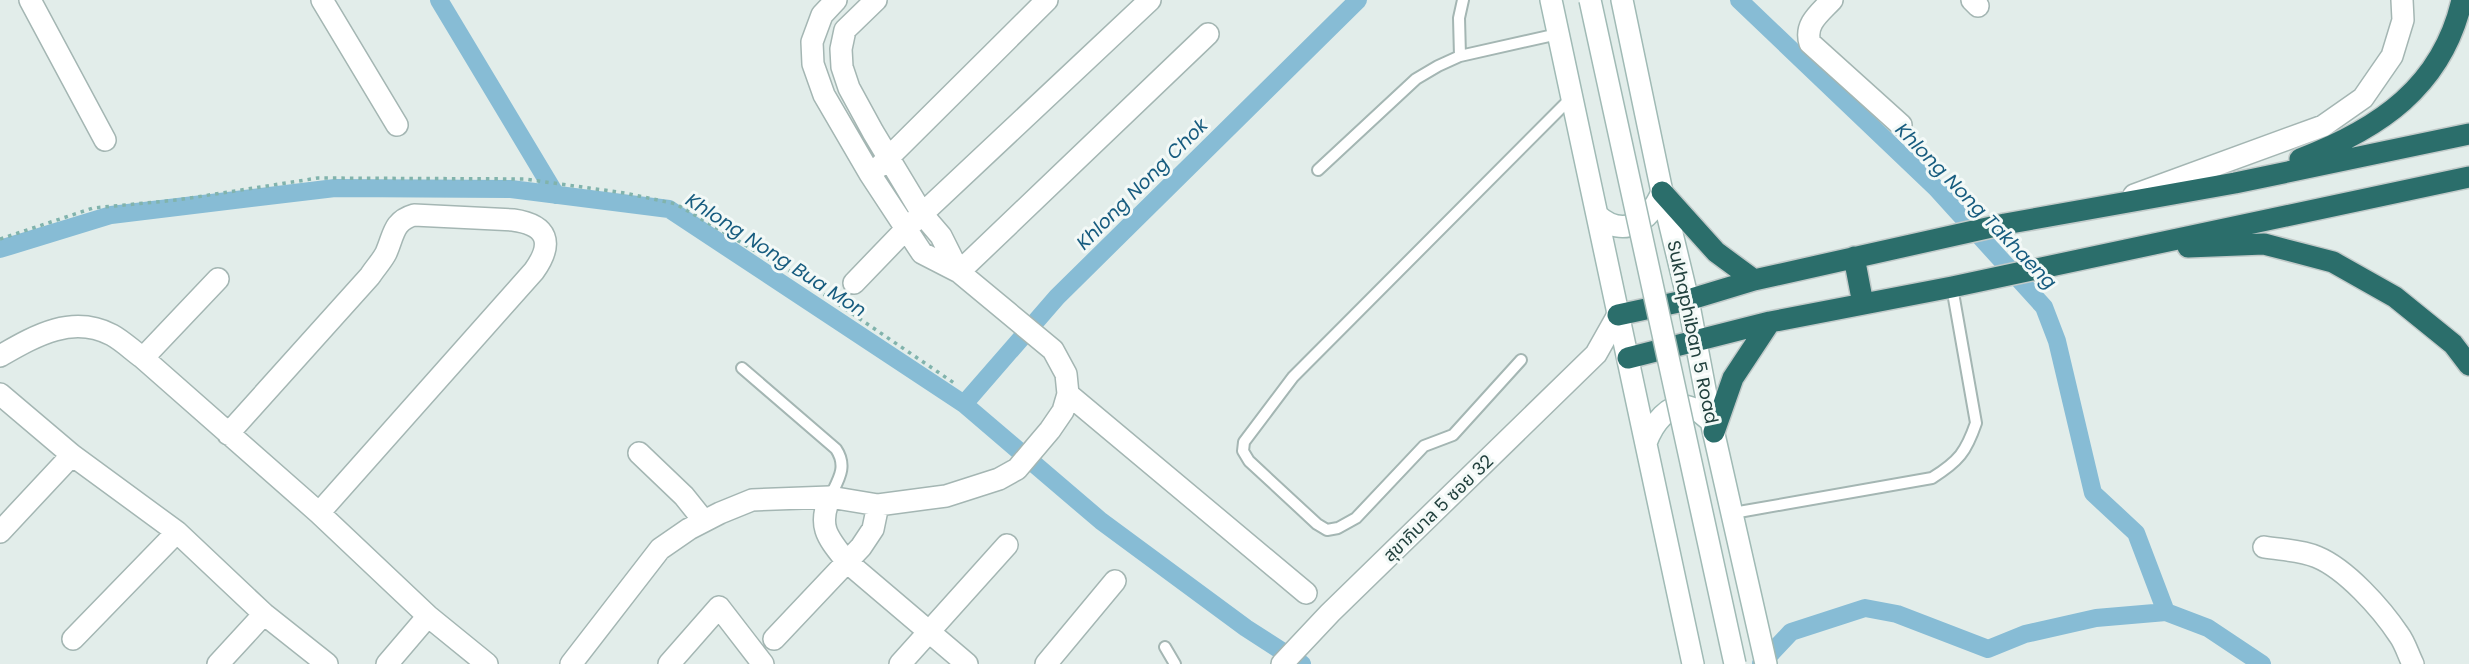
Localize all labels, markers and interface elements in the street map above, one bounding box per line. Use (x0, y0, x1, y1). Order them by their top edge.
water label: Khlong Nong Chok (1070, 111, 1215, 256)
water label: Khlong Nong Takhaeng (1889, 117, 2063, 295)
water label: Khlong Nong Bua Mon (680, 186, 872, 324)
street label: Sukhaphiban 5 Road (1661, 238, 1725, 426)
street label: สุขาภิบาล 5 ซอย 32 (1377, 449, 1499, 567)

